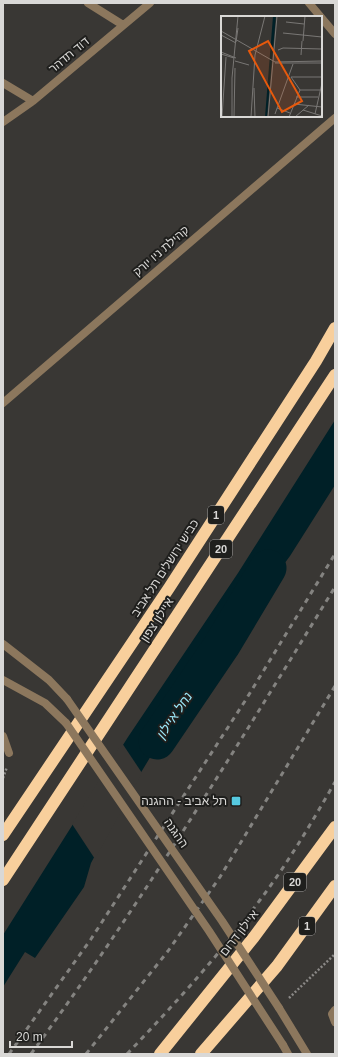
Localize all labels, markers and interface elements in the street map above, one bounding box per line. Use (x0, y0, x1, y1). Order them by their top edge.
inset map (221, 16, 322, 117)
street label: דוד תדהר (46, 34, 92, 76)
street label: קהילת ניו יורק (130, 223, 192, 279)
road number: 1 (208, 506, 224, 524)
street label: כביש ירושלים תל אביב (128, 517, 202, 619)
road number: 20 (210, 540, 232, 558)
street label: איילון צפון (138, 595, 177, 645)
water label: נחל איילון (153, 689, 195, 742)
place label: תל אביב - ההגנה (141, 794, 227, 808)
marker: תל אביב - ההגנה (230, 795, 242, 807)
street label: ההגנה (161, 816, 191, 850)
road number: 20 (284, 873, 306, 891)
street label: איילון דרום (217, 907, 261, 959)
road number: 1 (299, 917, 315, 935)
scale bar (10, 1023, 72, 1049)
text: 20 m (16, 1030, 43, 1044)

